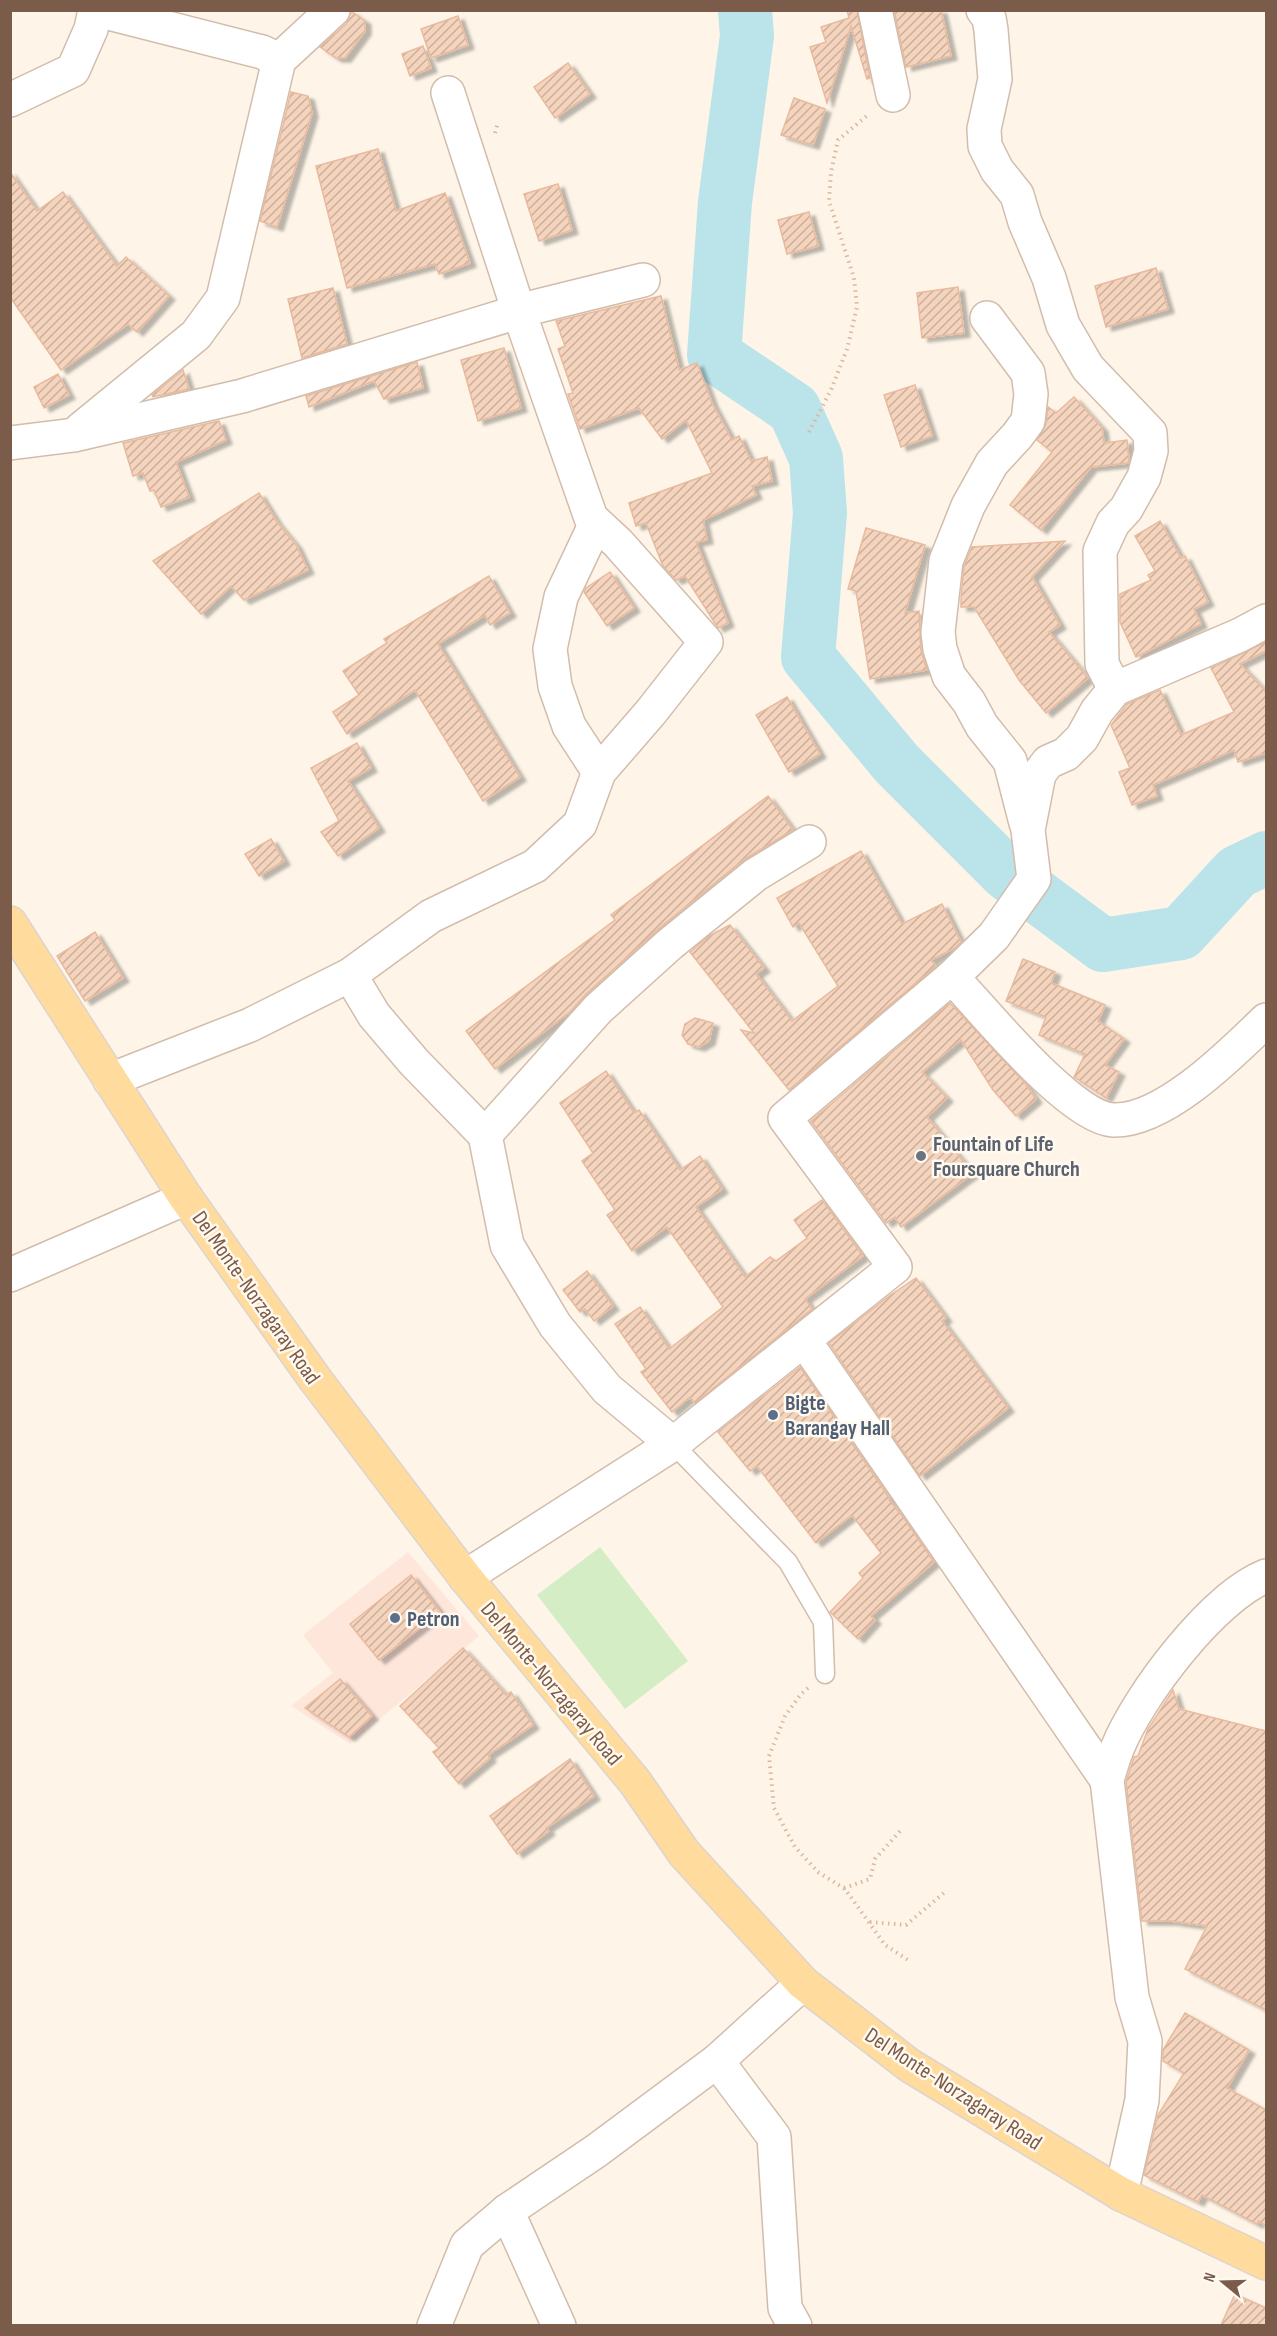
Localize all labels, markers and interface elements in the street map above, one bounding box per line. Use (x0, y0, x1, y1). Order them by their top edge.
place label: Fountain of Life Foursquare Church (933, 1131, 1080, 1183)
marker: Fountain of Life Foursquare Church (914, 1149, 928, 1163)
street label: Del Monte-Norzagaray Road (186, 1206, 326, 1390)
place label: Bigte Barangay Hall (785, 1390, 890, 1442)
marker: Bigte Barangay Hall (766, 1408, 780, 1422)
street label: Del Monte-Norzagaray Road (474, 1597, 627, 1771)
place label: Petron (407, 1606, 460, 1633)
marker: Petron (388, 1611, 402, 1625)
street label: Del Monte-Norzagaray Road (860, 2022, 1047, 2157)
north arrow (1193, 2252, 1253, 2312)
text: N (1200, 2270, 1221, 2285)

